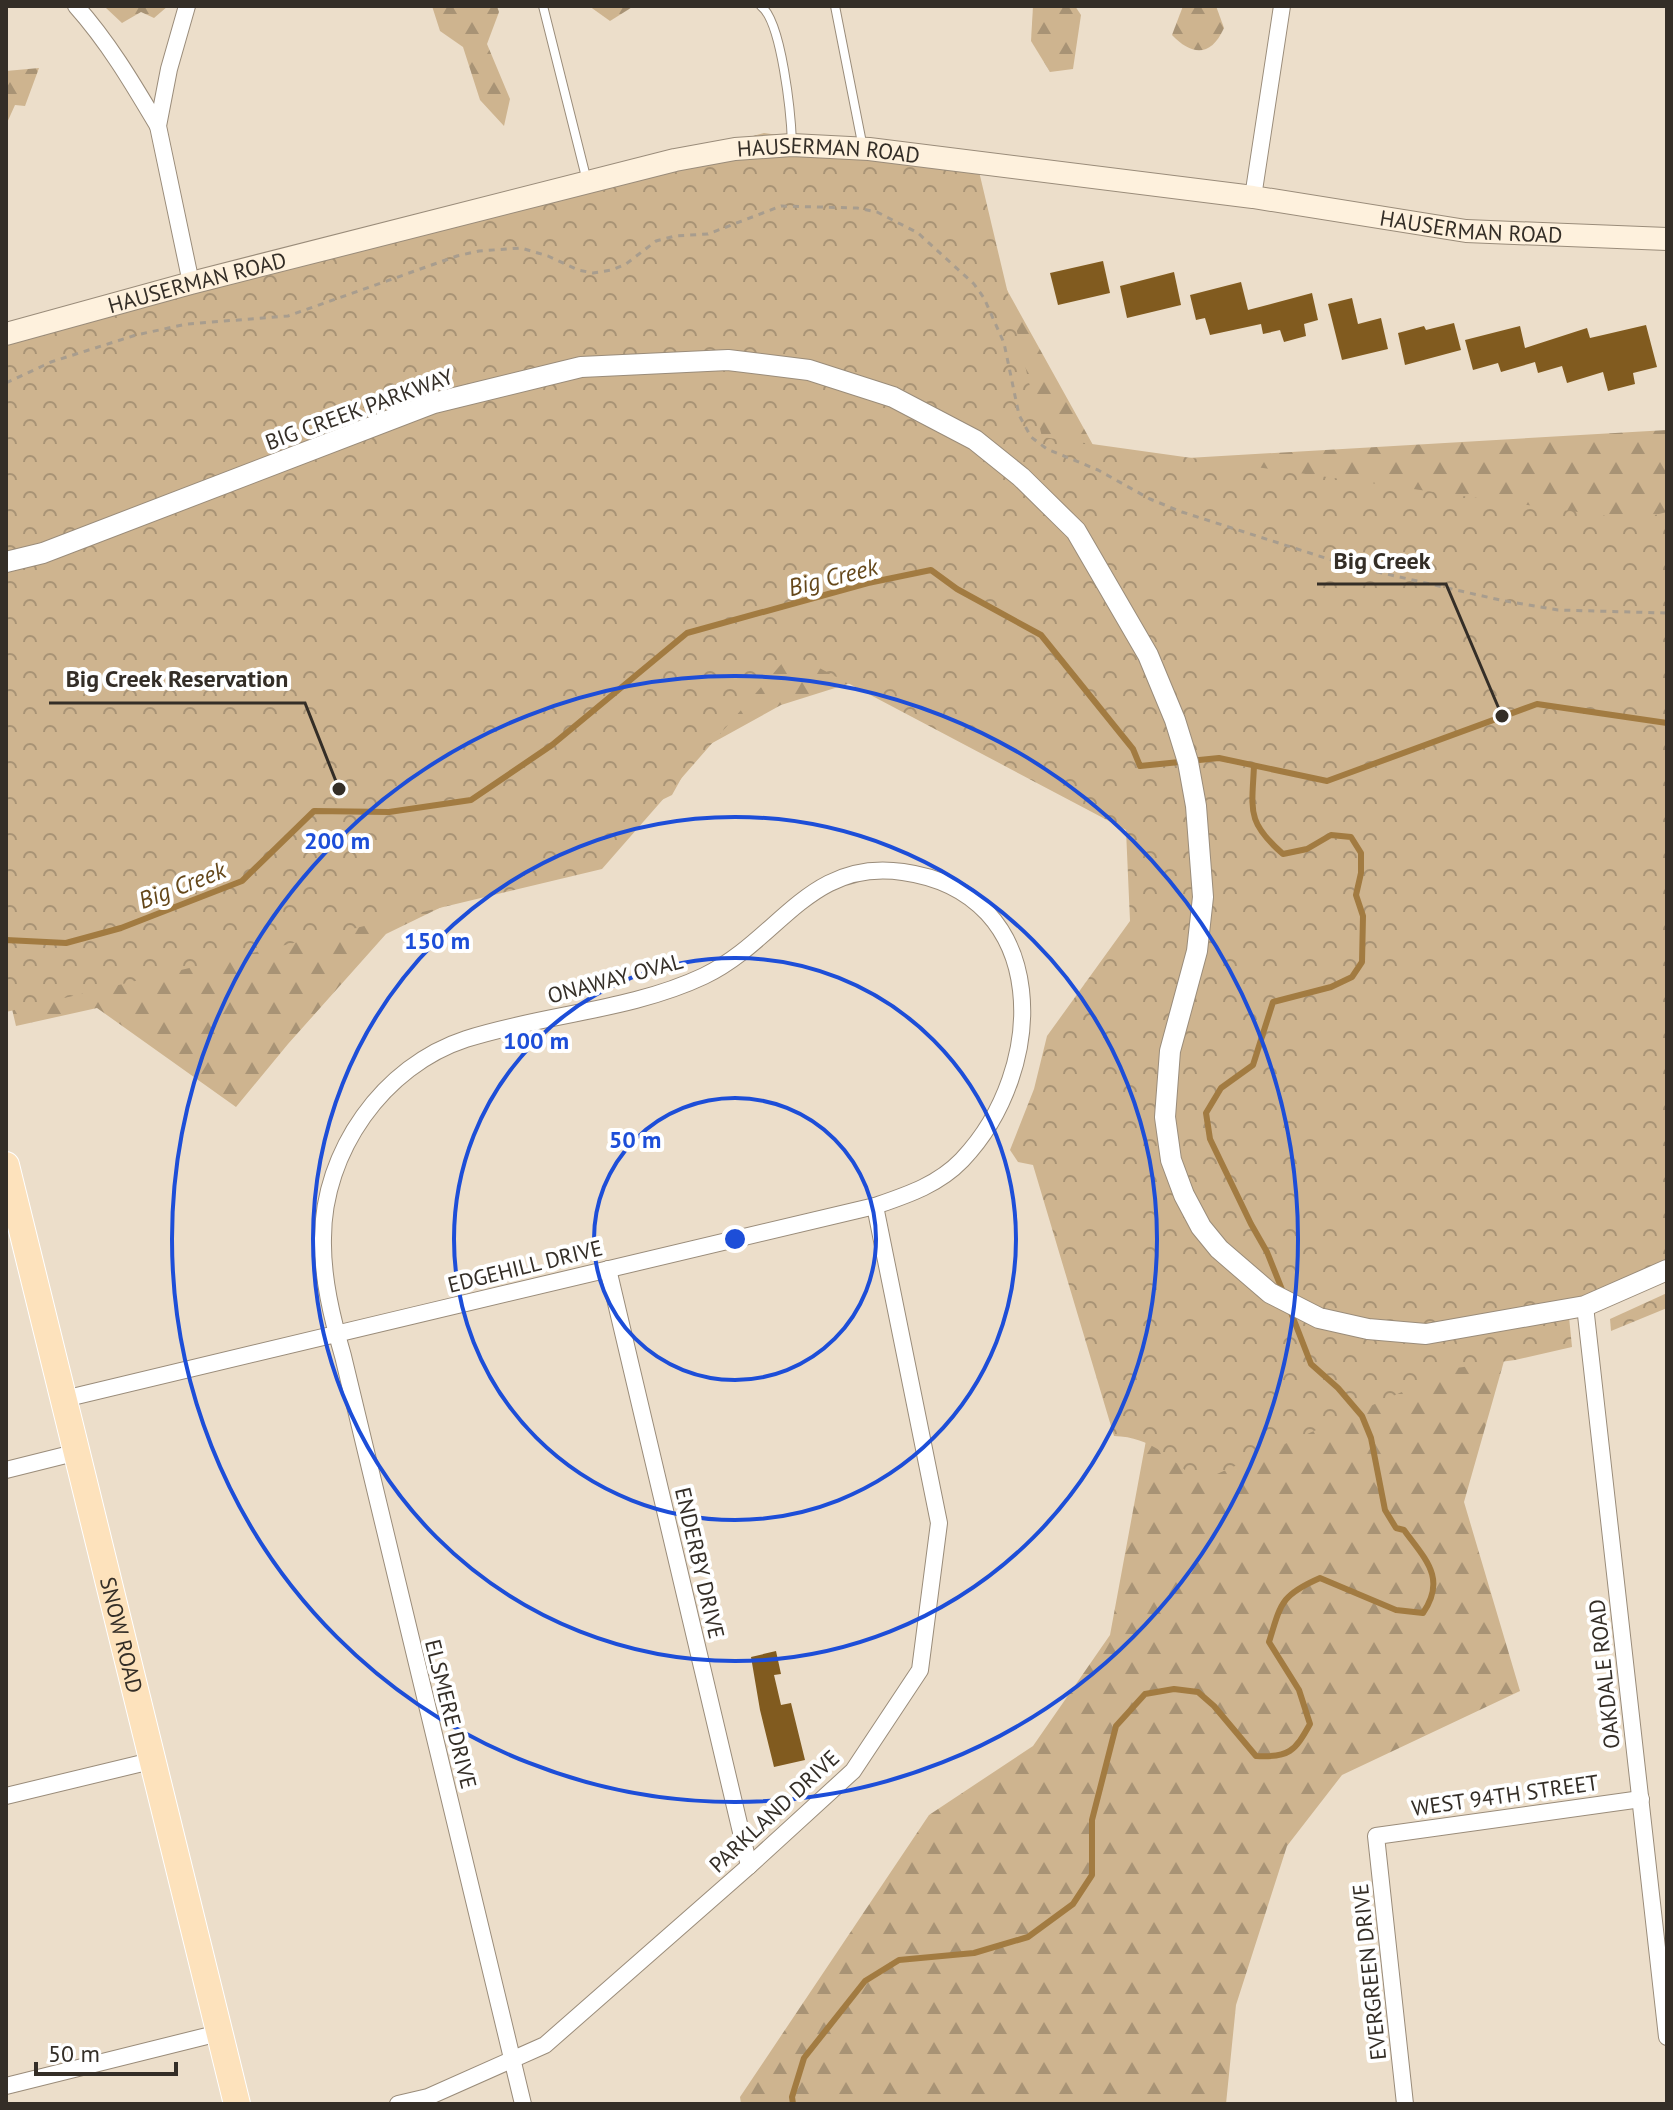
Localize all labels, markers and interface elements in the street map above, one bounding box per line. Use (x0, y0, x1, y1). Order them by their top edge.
street label: HAUSERMAN ROAD (736, 131, 922, 169)
street label: HAUSERMAN ROAD (1378, 203, 1563, 249)
street label: HAUSERMAN ROAD (105, 245, 289, 319)
street label: BIG CREEK PARKWAY (261, 362, 457, 456)
callout: Big Creek (1317, 536, 1446, 584)
text: Big Creek (1334, 545, 1431, 576)
water label: Big Creek (785, 551, 882, 603)
callout: Big Creek Reservation (49, 655, 305, 703)
text: Big Creek Reservation (66, 663, 288, 694)
text: 200 m (304, 825, 370, 856)
water label: Big Creek (134, 854, 231, 916)
text: 150 m (404, 925, 470, 956)
street label: ONAWAY OVAL (544, 946, 686, 1010)
text: 100 m (503, 1025, 569, 1056)
text: 50 m (609, 1124, 661, 1155)
centre of rings (721, 1225, 749, 1253)
street label: EDGEHILL DRIVE (445, 1233, 605, 1299)
street label: ENDERBY DRIVE (669, 1485, 731, 1641)
street label: SNOW ROAD (94, 1574, 149, 1696)
street label: OAKDALE ROAD (1582, 1598, 1626, 1750)
street label: ELSMERE DRIVE (419, 1636, 483, 1792)
street label: PARKLAND DRIVE (703, 1744, 845, 1878)
street label: WEST 94TH STREET (1410, 1768, 1600, 1822)
street label: EVERGREEN DRIVE (1346, 1882, 1392, 2062)
scale bar (36, 2026, 176, 2076)
text: 50 m (48, 2038, 100, 2069)

